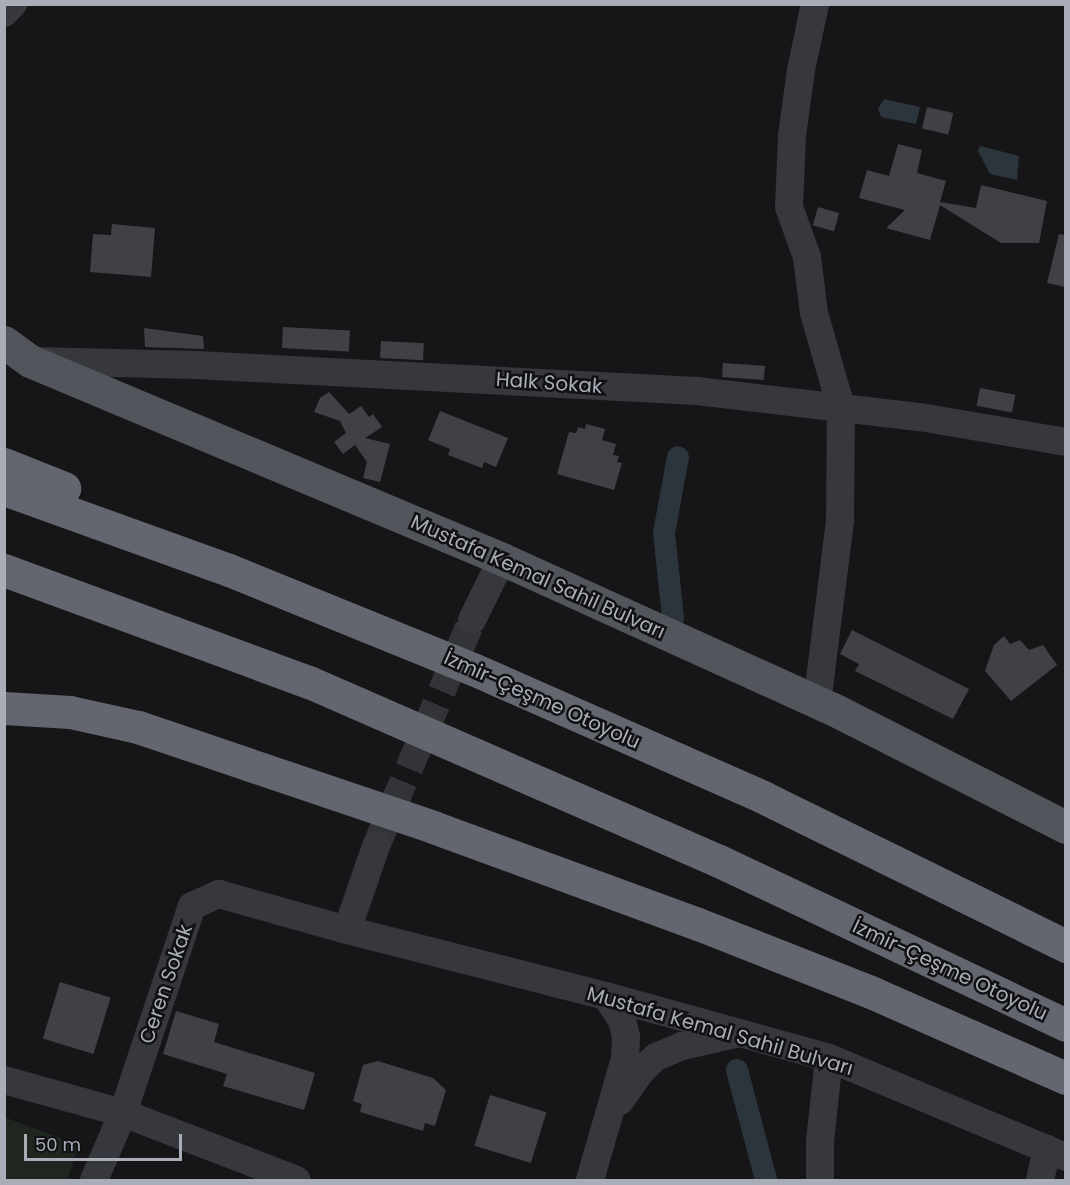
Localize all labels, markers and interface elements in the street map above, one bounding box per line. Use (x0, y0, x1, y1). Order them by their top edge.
street label: Halk Sokak (495, 367, 603, 399)
street label: Mustafa Kemal Sahil Bulvarı (407, 510, 669, 644)
street label: İzmir-Çeşme Otoyolu (440, 646, 644, 754)
street label: İzmir-Çeşme Otoyolu (849, 914, 1051, 1026)
street label: Ceren Sokak (134, 921, 198, 1047)
street label: Mustafa Kemal Sahil Bulvarı (584, 981, 856, 1081)
scale bar (27, 1122, 184, 1160)
text: 50 m (35, 1132, 81, 1157)

